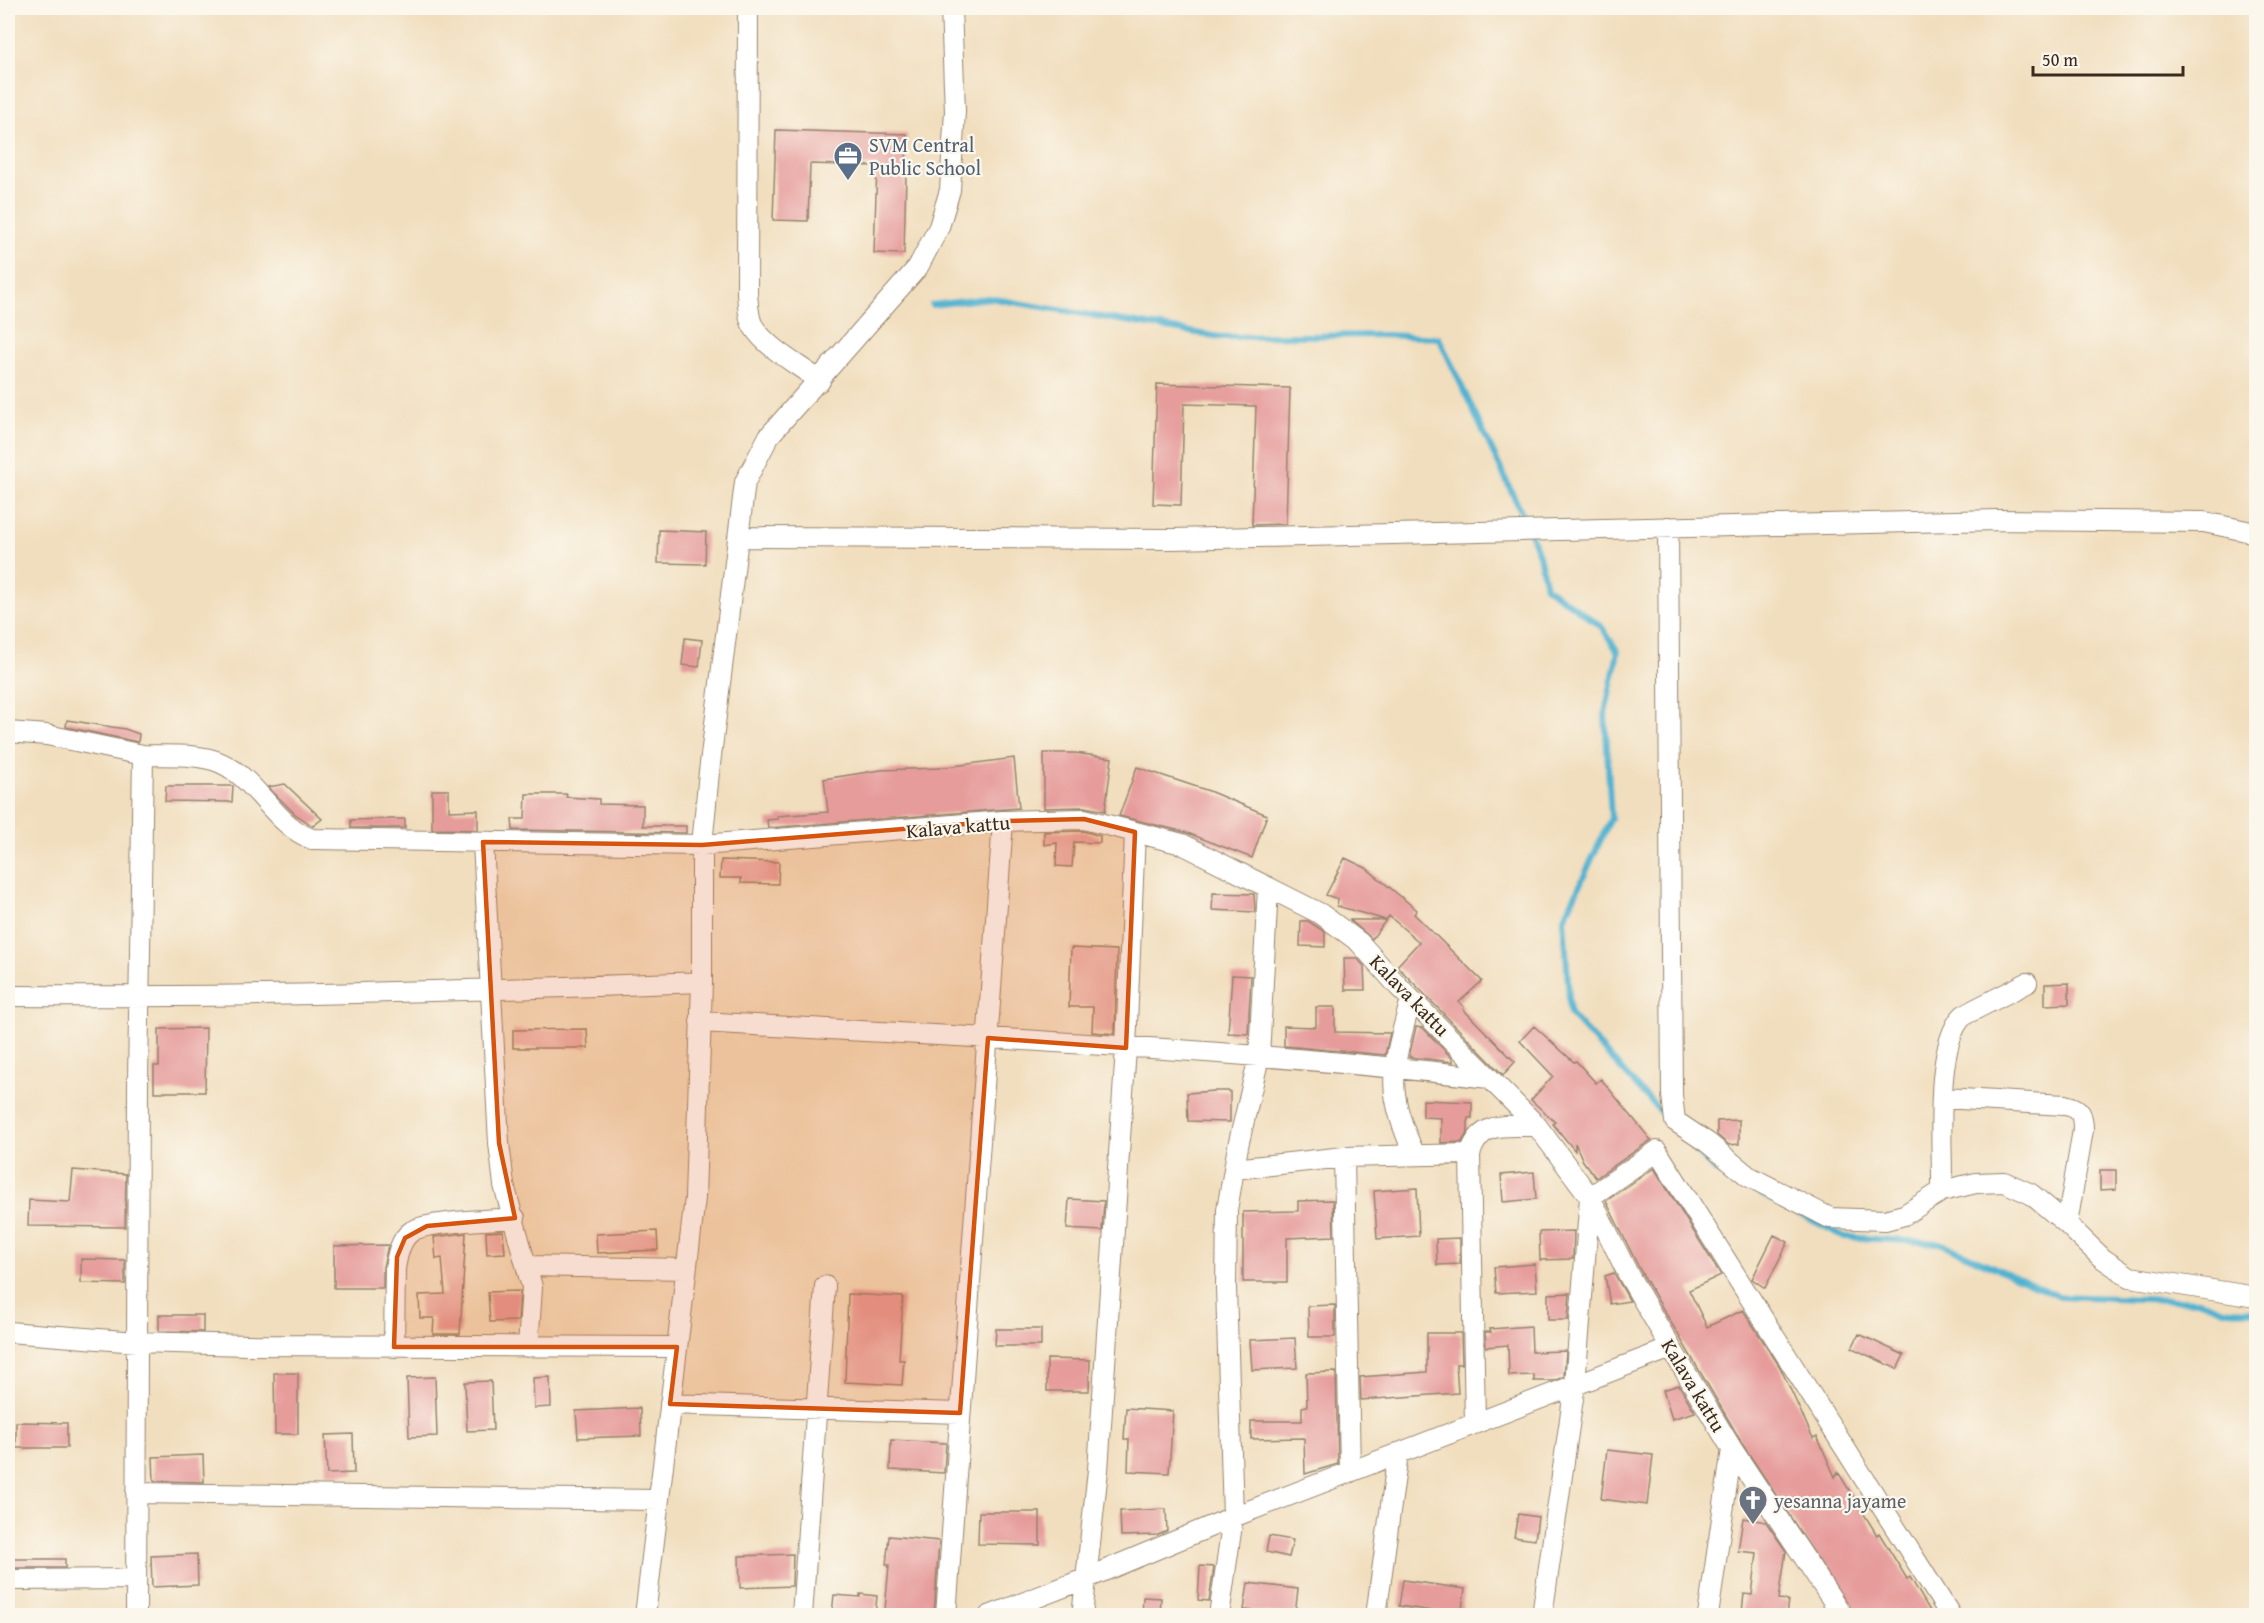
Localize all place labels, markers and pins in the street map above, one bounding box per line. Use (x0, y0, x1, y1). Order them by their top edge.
place label: SVM Central Public School (869, 130, 981, 182)
office icon: SVM Central Public School (832, 140, 864, 182)
church icon: yesanna jayame (1737, 1484, 1769, 1526)
place label: yesanna jayame (1773, 1486, 1906, 1515)

